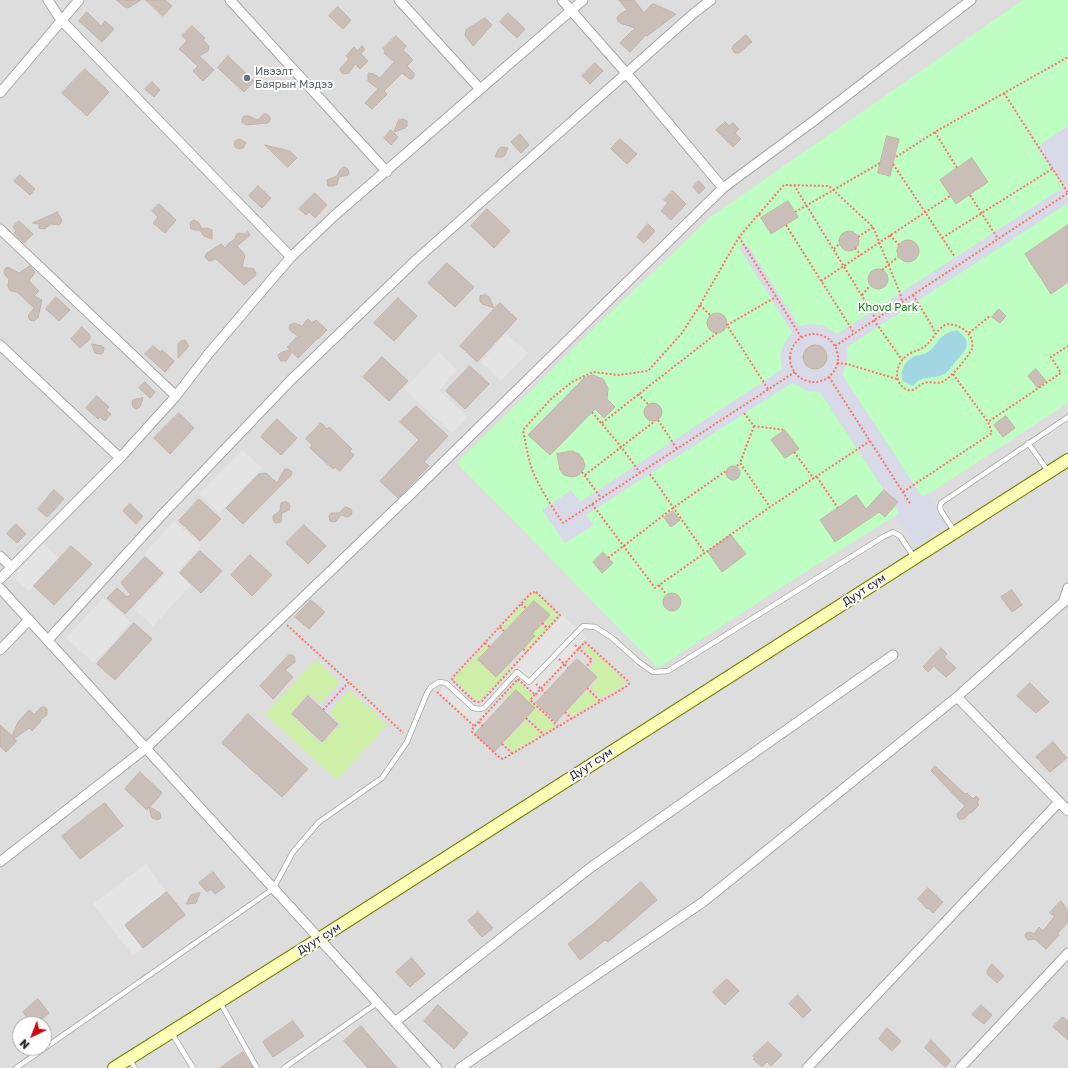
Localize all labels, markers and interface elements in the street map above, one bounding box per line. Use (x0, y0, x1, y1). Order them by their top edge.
place label: Ивээлт Баярын Мэдээ (255, 65, 333, 91)
marker: Ивээлт Баярын Мэдээ (242, 73, 252, 83)
park label: Khovd Park (858, 301, 918, 315)
street label: Дуут сум (840, 571, 888, 609)
street label: Дуут сум (567, 745, 615, 783)
street label: Дуут сум (295, 921, 343, 957)
north arrow (12, 1016, 52, 1056)
text: N (17, 1037, 32, 1052)

